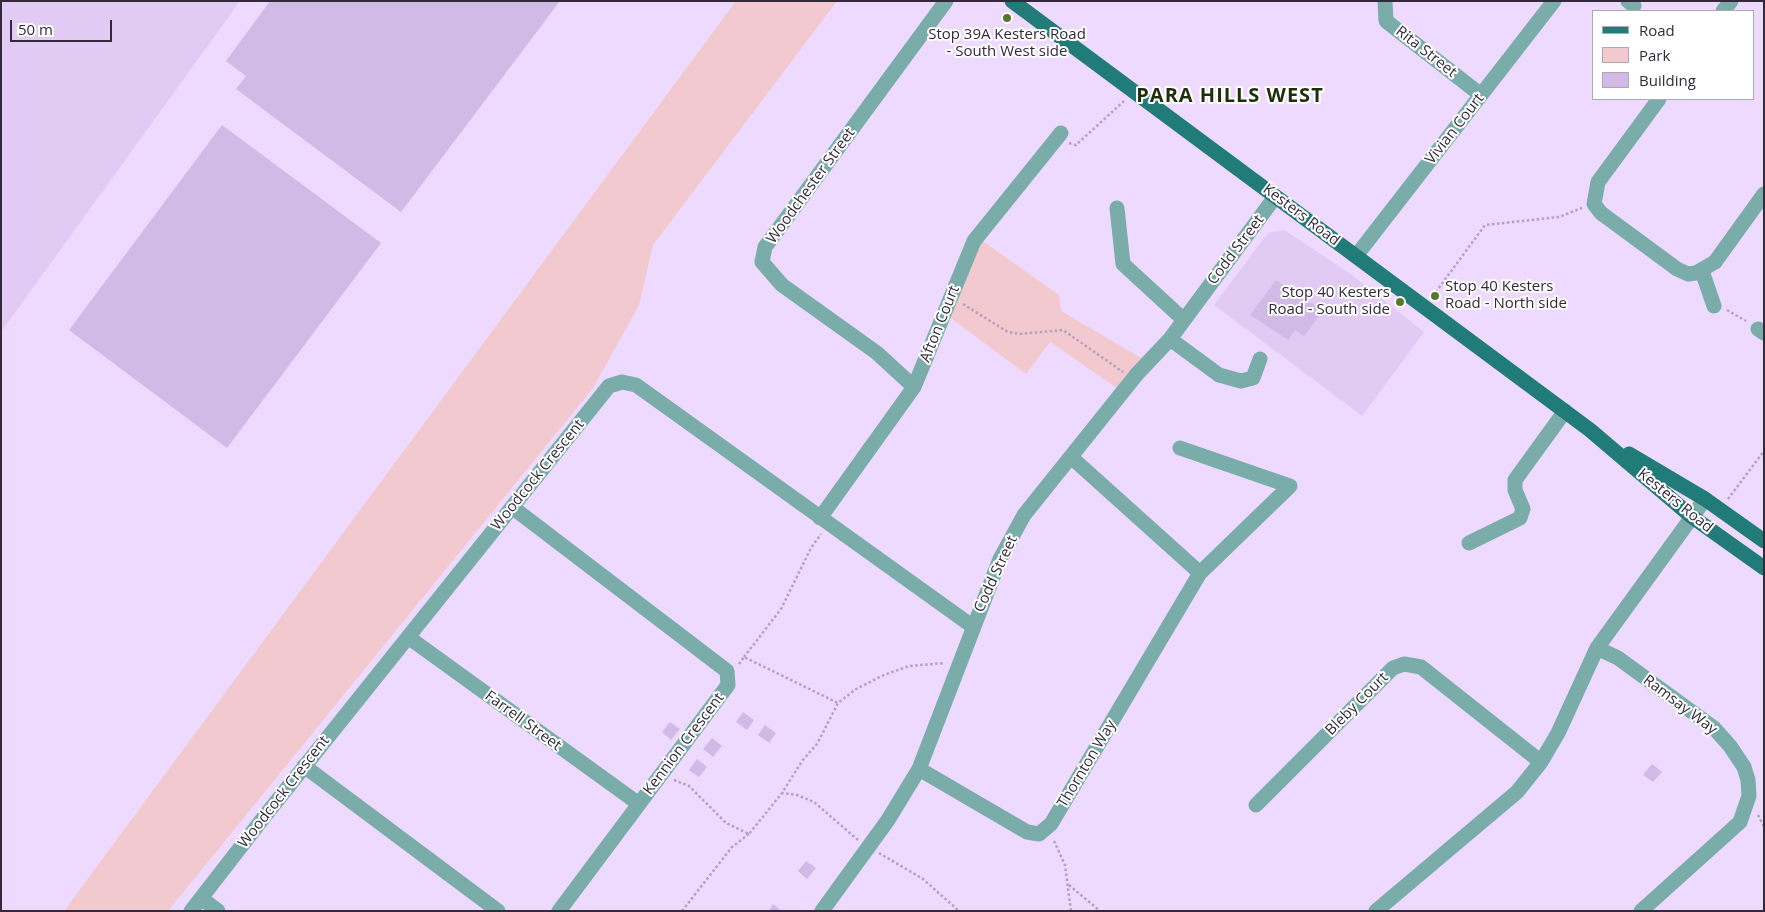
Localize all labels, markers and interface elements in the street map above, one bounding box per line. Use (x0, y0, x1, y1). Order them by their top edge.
scale bar (12, 10, 115, 42)
legend (1592, 10, 1755, 100)
marker: Stop 39A Kesters Road - South West side (1001, 12, 1013, 24)
text: 50 m (18, 19, 53, 39)
text: Road (1639, 20, 1675, 40)
street label: Rita Street (1392, 23, 1460, 81)
place label: Stop 39A Kesters Road - South West side (928, 26, 1086, 61)
text: Park (1639, 45, 1670, 65)
text: Building (1639, 70, 1696, 90)
district label: PARA HILLS WEST (1134, 84, 1326, 108)
street label: Vivian Court (1422, 90, 1488, 168)
street label: Woodchester Street (763, 125, 859, 247)
street label: Kesters Road (1259, 180, 1343, 250)
street label: Codd Street (1204, 212, 1268, 288)
place label: Stop 40 Kesters Road - North side (1445, 278, 1567, 313)
street label: Afton Court (916, 283, 964, 365)
place label: Stop 40 Kesters Road - South side (1268, 284, 1390, 319)
marker: Stop 40 Kesters Road - North side (1429, 290, 1441, 302)
marker: Stop 40 Kesters Road - South side (1394, 296, 1406, 308)
street label: Woodcock Crescent (488, 416, 588, 534)
street label: Kesters Road (1634, 465, 1716, 537)
street label: Codd Street (970, 533, 1022, 615)
street label: Bleby Court (1322, 669, 1392, 739)
street label: Ramsay Way (1639, 671, 1721, 739)
street label: Farrell Street (481, 687, 565, 755)
street label: Kennion Crescent (640, 689, 728, 799)
street label: Thornton Way (1054, 717, 1120, 811)
street label: Woodcock Crescent (235, 732, 333, 852)

